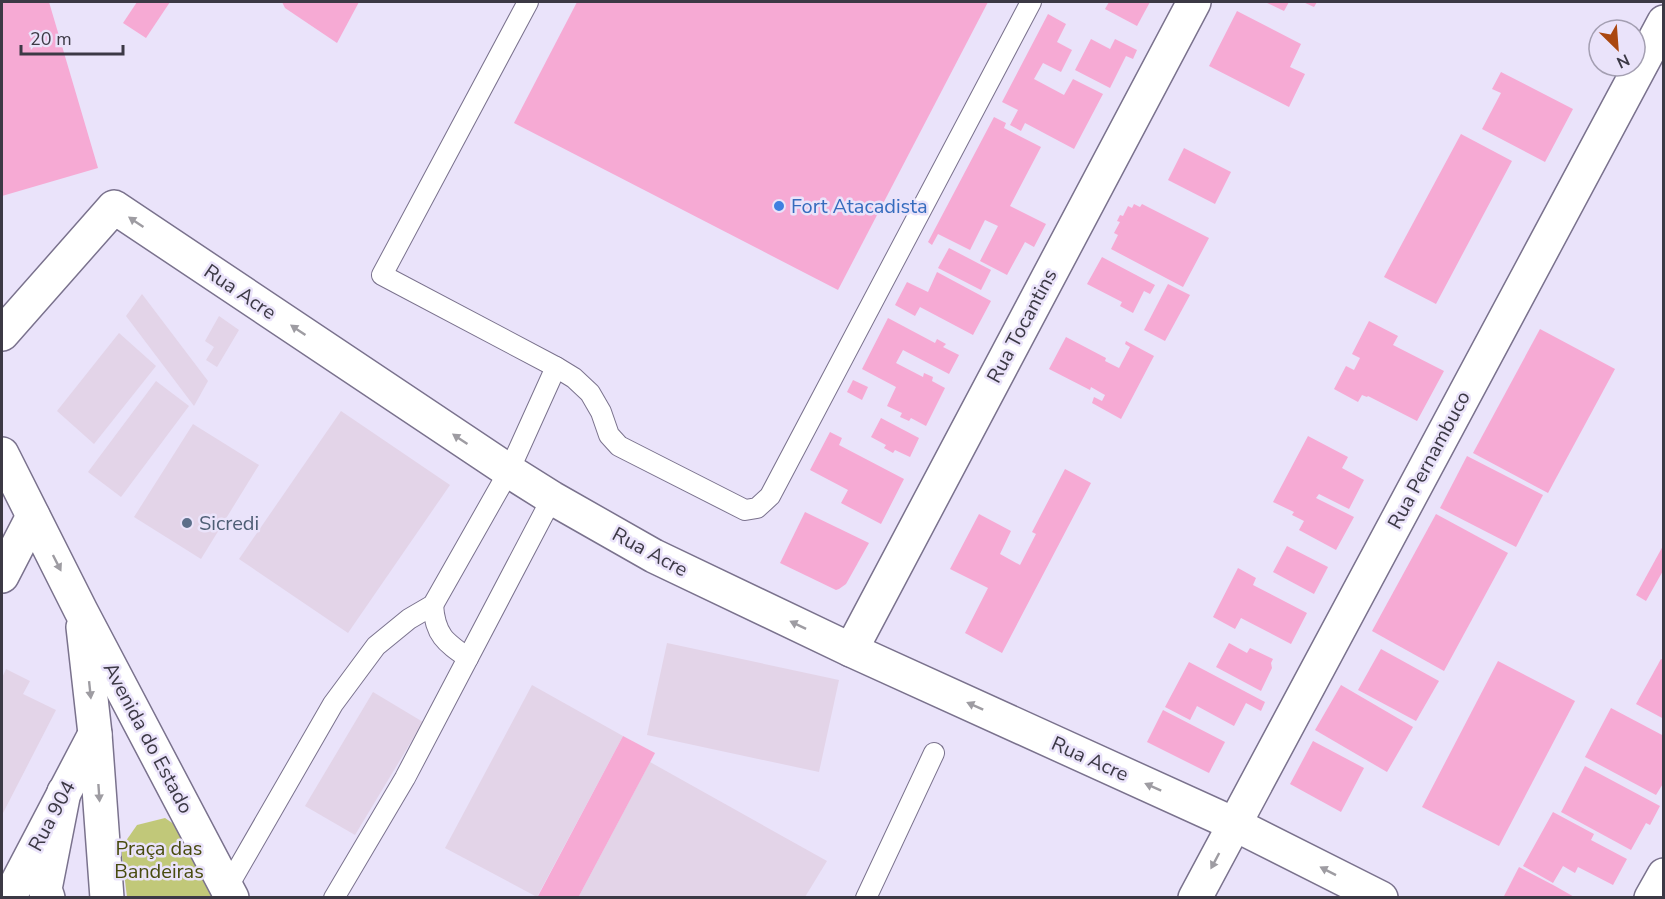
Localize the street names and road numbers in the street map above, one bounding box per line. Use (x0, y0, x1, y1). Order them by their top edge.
street label: Rua Acre (199, 258, 281, 326)
street label: Rua Tocantins (981, 264, 1063, 388)
street label: Rua Pernambuco (1381, 386, 1477, 534)
street label: Rua Acre (608, 521, 692, 583)
street label: Avenida do Estado (97, 658, 199, 818)
street label: Rua Acre (1047, 730, 1133, 788)
street label: Rua 904 (22, 776, 82, 856)

